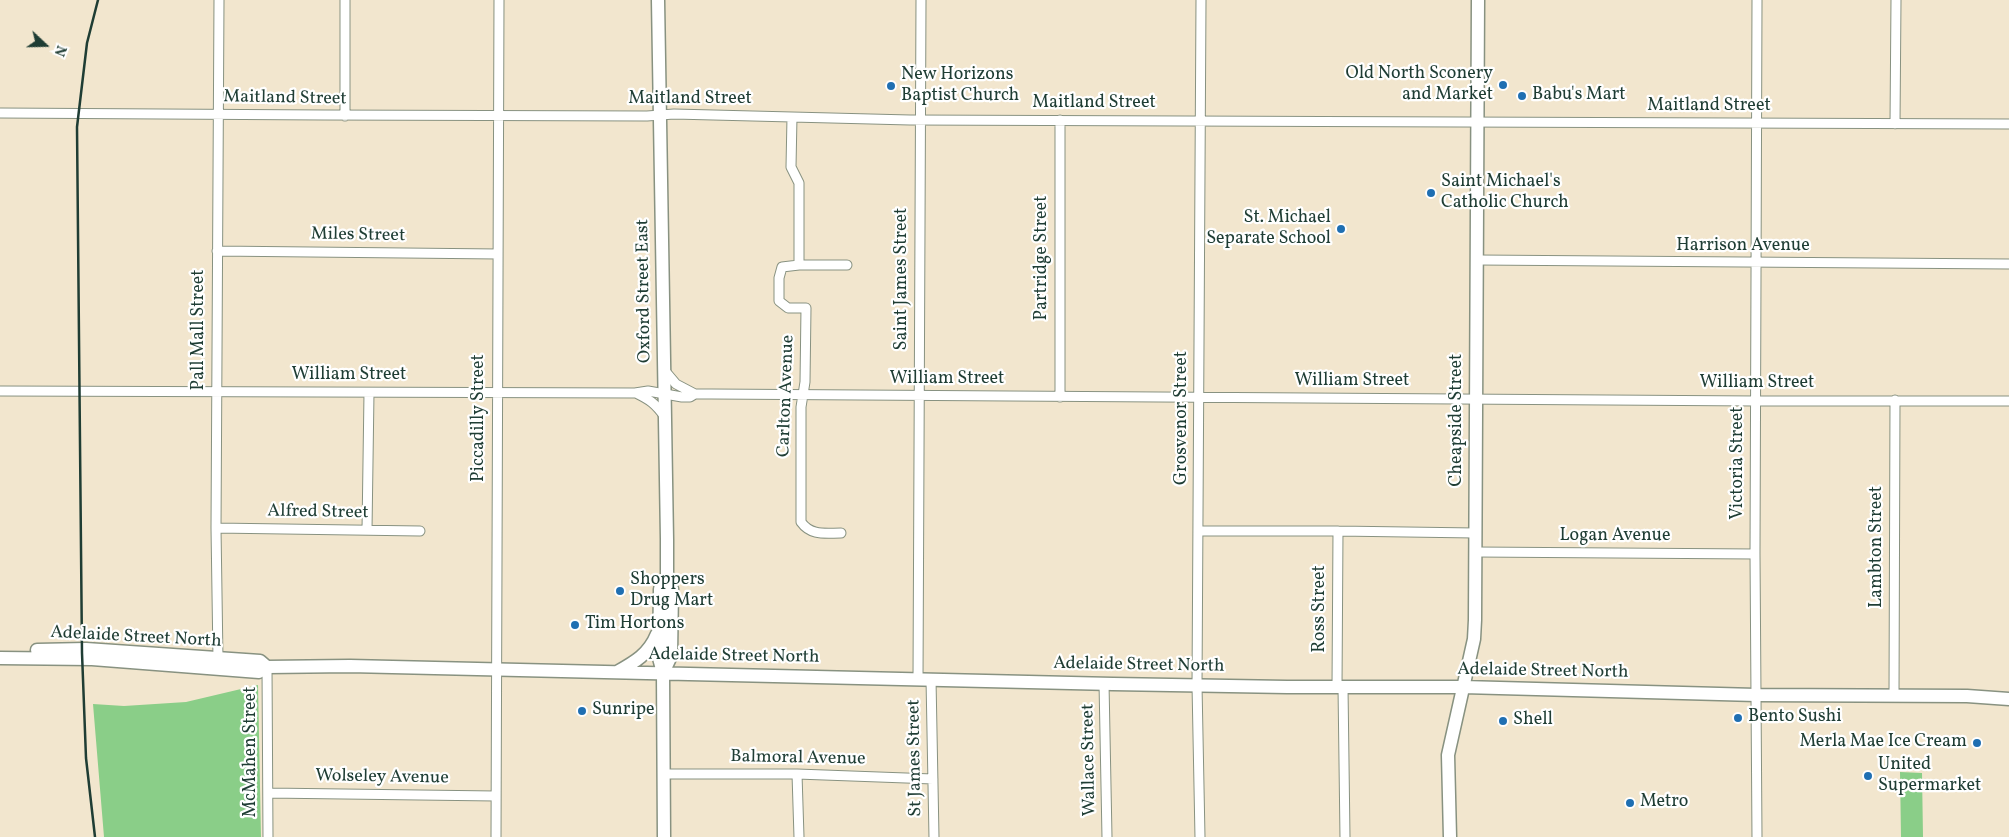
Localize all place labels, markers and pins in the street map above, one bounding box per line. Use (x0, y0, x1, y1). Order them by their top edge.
place label: Old North Sconery and Market (1345, 64, 1493, 106)
place label: New Horizons Baptist Church (901, 65, 1019, 108)
marker: Old North Sconery and Market (1497, 79, 1509, 91)
marker: New Horizons Baptist Church (885, 80, 897, 92)
place label: Babu's Mart (1532, 85, 1626, 107)
marker: Babu's Mart (1516, 90, 1528, 102)
place label: Saint Michael's Catholic Church (1441, 172, 1569, 214)
marker: Saint Michael's Catholic Church (1425, 187, 1437, 199)
place label: St. Michael Separate School (1206, 208, 1331, 250)
marker: St. Michael Separate School (1335, 223, 1347, 235)
place label: Shoppers Drug Mart (630, 570, 713, 612)
marker: Shoppers Drug Mart (614, 585, 626, 597)
place label: Tim Hortons (585, 614, 684, 636)
marker: Tim Hortons (569, 619, 581, 631)
place label: Sunripe (592, 700, 655, 722)
marker: Sunripe (576, 705, 588, 717)
place label: Bento Sushi (1748, 707, 1842, 729)
place label: Shell (1513, 710, 1553, 732)
marker: Bento Sushi (1732, 712, 1744, 724)
marker: Shell (1497, 715, 1509, 727)
place label: Merla Mae Ice Cream (1799, 732, 1967, 754)
marker: Merla Mae Ice Cream (1971, 737, 1983, 749)
place label: United Supermarket (1878, 755, 1981, 798)
marker: United Supermarket (1862, 770, 1874, 782)
place label: Metro (1640, 792, 1688, 814)
marker: Metro (1624, 797, 1636, 809)

